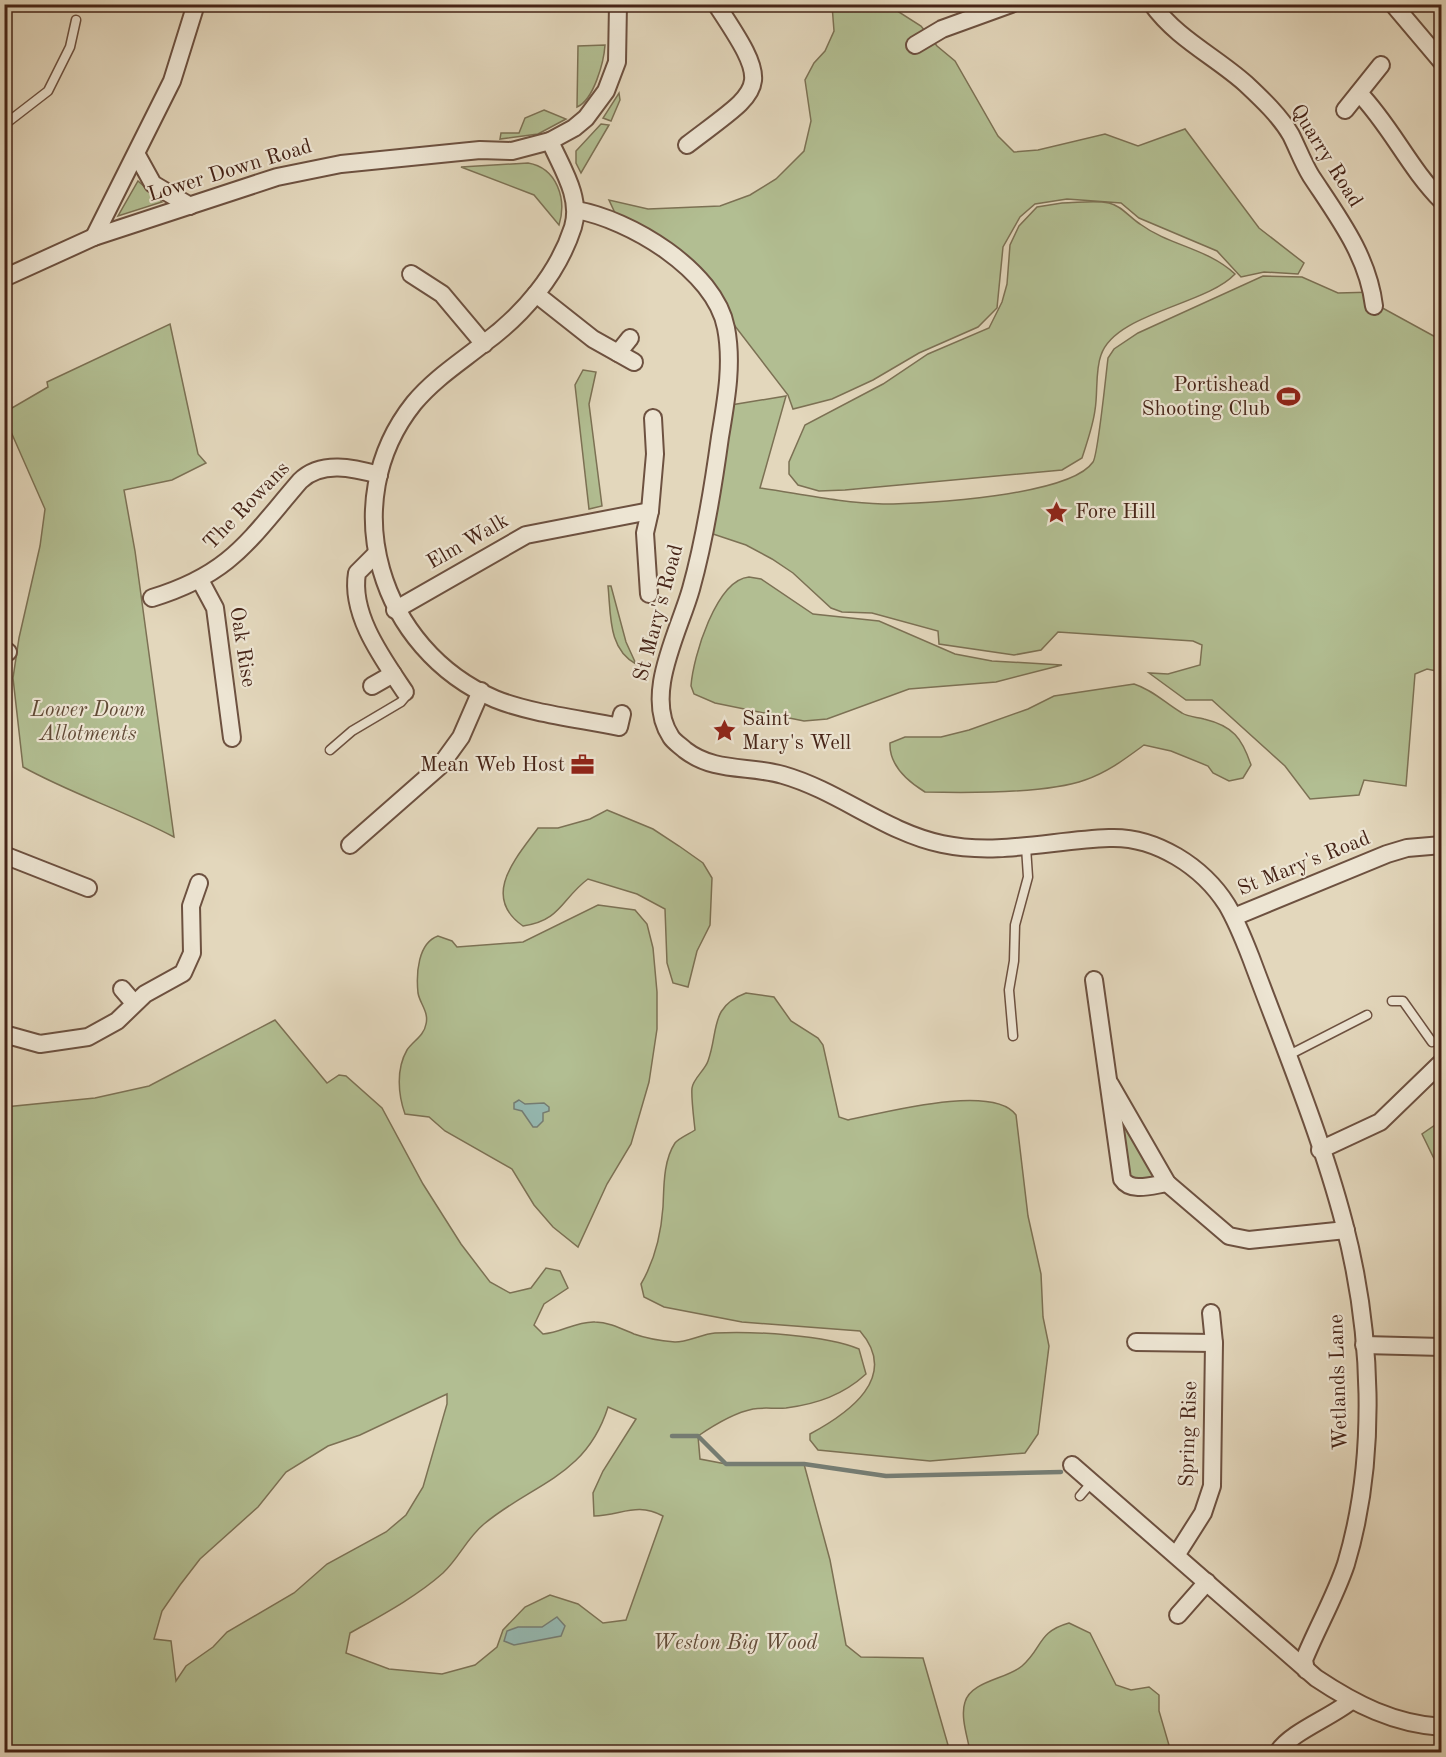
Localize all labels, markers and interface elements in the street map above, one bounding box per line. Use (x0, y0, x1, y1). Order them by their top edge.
street label: Quarry Road (1286, 101, 1366, 211)
street label: Lower Down Road (145, 136, 315, 206)
place label: Portishead Shooting Club (1141, 375, 1270, 420)
sports icon: Portishead Shooting Club (1275, 384, 1301, 410)
street label: The Rowans (200, 458, 294, 554)
place icon: Fore Hill (1044, 499, 1070, 525)
place label: Fore Hill (1075, 502, 1156, 523)
street label: Elm Walk (424, 510, 512, 574)
street label: St Mary's Road (631, 542, 687, 684)
street label: Oak Rise (225, 605, 259, 689)
park label: Lower Down Allotments (29, 700, 146, 745)
place label: Saint Mary's Well (742, 709, 851, 754)
place icon: Saint Mary's Well (711, 718, 737, 744)
office icon: Mean Web Host (570, 752, 596, 778)
place label: Mean Web Host (420, 755, 565, 776)
street label: St Mary's Road (1235, 828, 1373, 900)
street label: Wetlands Lane (1326, 1314, 1352, 1450)
street label: Spring Rise (1177, 1381, 1201, 1487)
park label: Weston Big Wood (652, 1633, 818, 1654)

